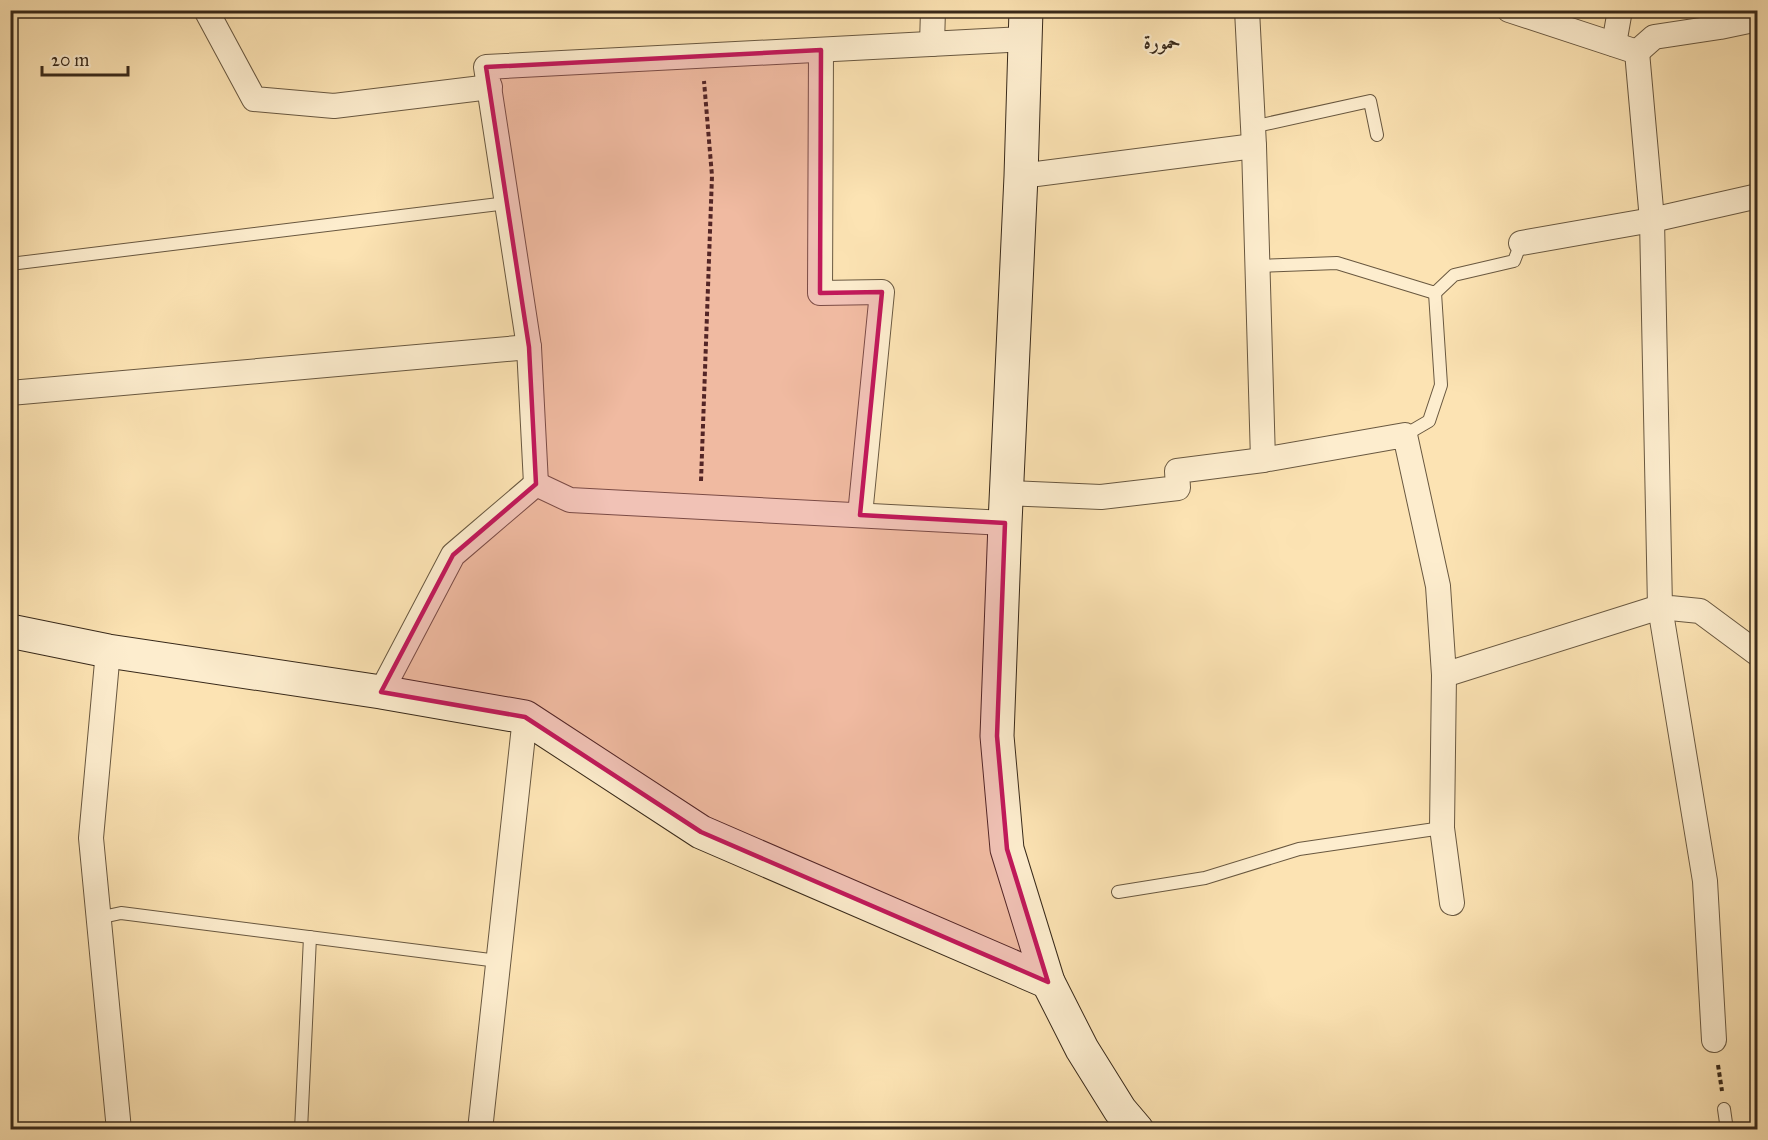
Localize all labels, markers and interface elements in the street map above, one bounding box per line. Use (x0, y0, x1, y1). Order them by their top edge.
district label: حمورة (1144, 30, 1180, 55)
scale bar (42, 39, 128, 77)
text: 20 m (51, 49, 89, 71)

